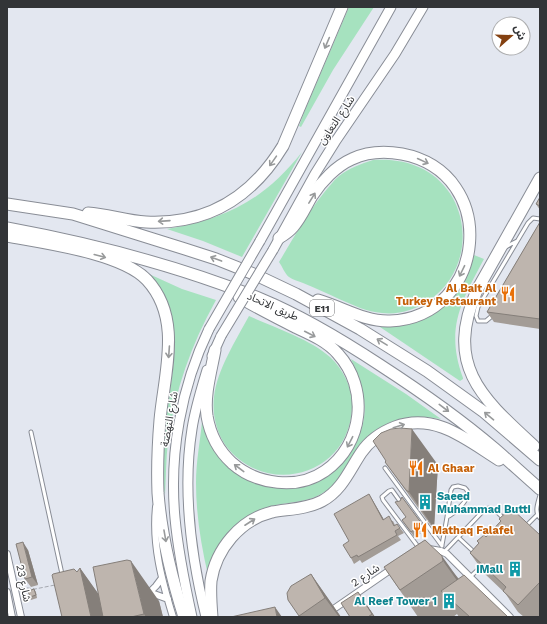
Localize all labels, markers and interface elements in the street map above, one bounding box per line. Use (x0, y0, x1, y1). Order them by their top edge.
north arrow (491, 16, 531, 56)
text: ش (511, 23, 529, 42)
one-way arrow (323, 37, 331, 49)
street label: شارع التعاون (315, 93, 359, 148)
one-way arrow (269, 155, 277, 166)
one-way arrow (417, 158, 429, 165)
one-way arrow (308, 192, 316, 204)
one-way arrow (157, 218, 170, 225)
one-way arrow (93, 253, 106, 260)
one-way arrow (211, 255, 223, 263)
one-way arrow (458, 265, 465, 277)
place label: Al Bait Al Turkey Restaurant (396, 282, 496, 308)
restaurant icon: Al Bait Al Turkey Restaurant (499, 285, 517, 303)
street label: طريق الاتحاد (245, 289, 301, 324)
road number: E11 (310, 300, 334, 316)
one-way arrow (304, 331, 316, 338)
one-way arrow (377, 338, 388, 346)
one-way arrow (165, 345, 172, 358)
street label: شارع النهضة (158, 390, 182, 448)
one-way arrow (438, 404, 449, 413)
one-way arrow (484, 412, 494, 421)
one-way arrow (392, 422, 405, 429)
one-way arrow (346, 436, 353, 448)
restaurant icon: Al Ghaar (407, 459, 425, 477)
place label: Al Ghaar (428, 462, 475, 475)
one-way arrow (234, 464, 245, 473)
place label: Saeed Muhammad Butti (437, 490, 531, 516)
building icon: Saeed Muhammad Butti (416, 493, 434, 511)
one-way arrow (244, 518, 255, 526)
restaurant icon: Mathaq Falafel (411, 521, 429, 539)
place label: Mathaq Falafel (432, 524, 514, 537)
one-way arrow (161, 530, 169, 543)
building icon: iMall (506, 560, 524, 578)
street label: شارع 2 (349, 561, 383, 590)
street label: شارع 23 (12, 563, 34, 604)
place label: iMall (476, 563, 503, 576)
building icon: Al Reef Tower 1 (440, 592, 458, 610)
place label: Al Reef Tower 1 (354, 595, 437, 608)

